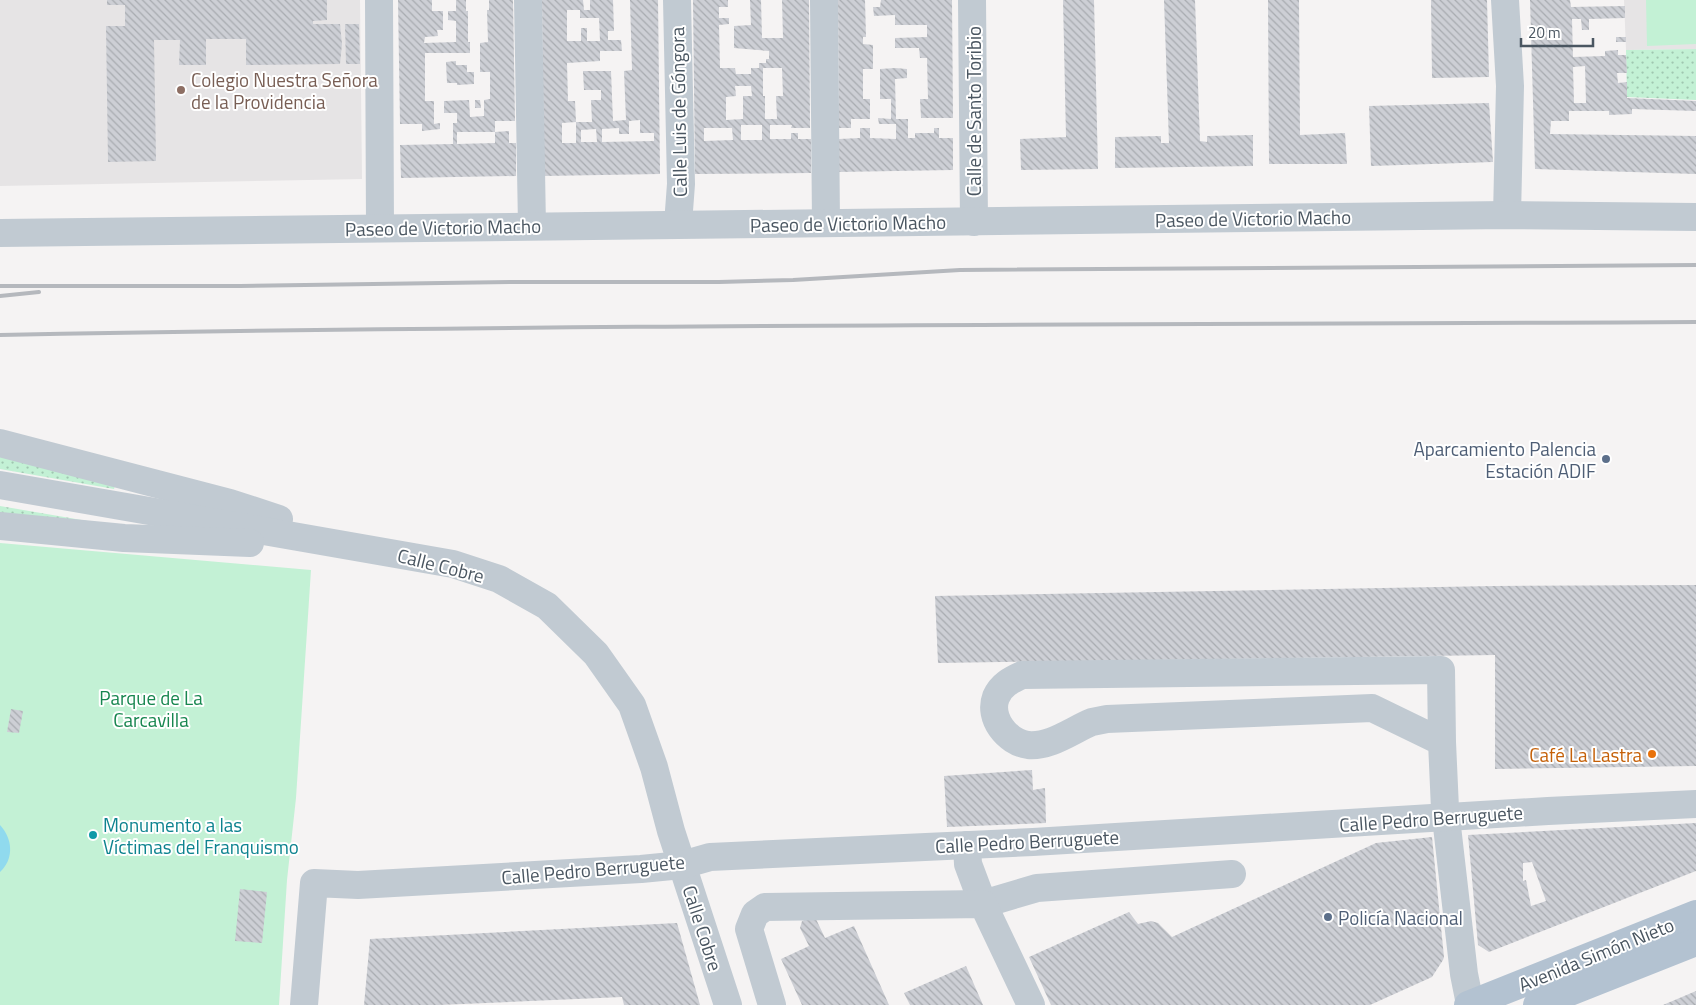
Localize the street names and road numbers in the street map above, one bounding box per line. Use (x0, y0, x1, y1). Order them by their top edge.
street label: Calle Luis de Góngora (662, 26, 694, 197)
street label: Calle de Santo Toribio (959, 26, 988, 196)
street label: Paseo de Victorio Macho (1155, 202, 1351, 234)
street label: Paseo de Victorio Macho (750, 207, 946, 239)
street label: Paseo de Victorio Macho (345, 211, 541, 243)
street label: Calle Cobre (395, 540, 487, 590)
street label: Calle Pedro Berruguete (1338, 797, 1524, 839)
street label: Calle Pedro Berruguete (934, 822, 1120, 860)
street label: Calle Pedro Berruguete (500, 847, 686, 891)
street label: Calle Cobre (676, 881, 730, 975)
street label: Avenida Simón Nieto (1514, 910, 1678, 998)

